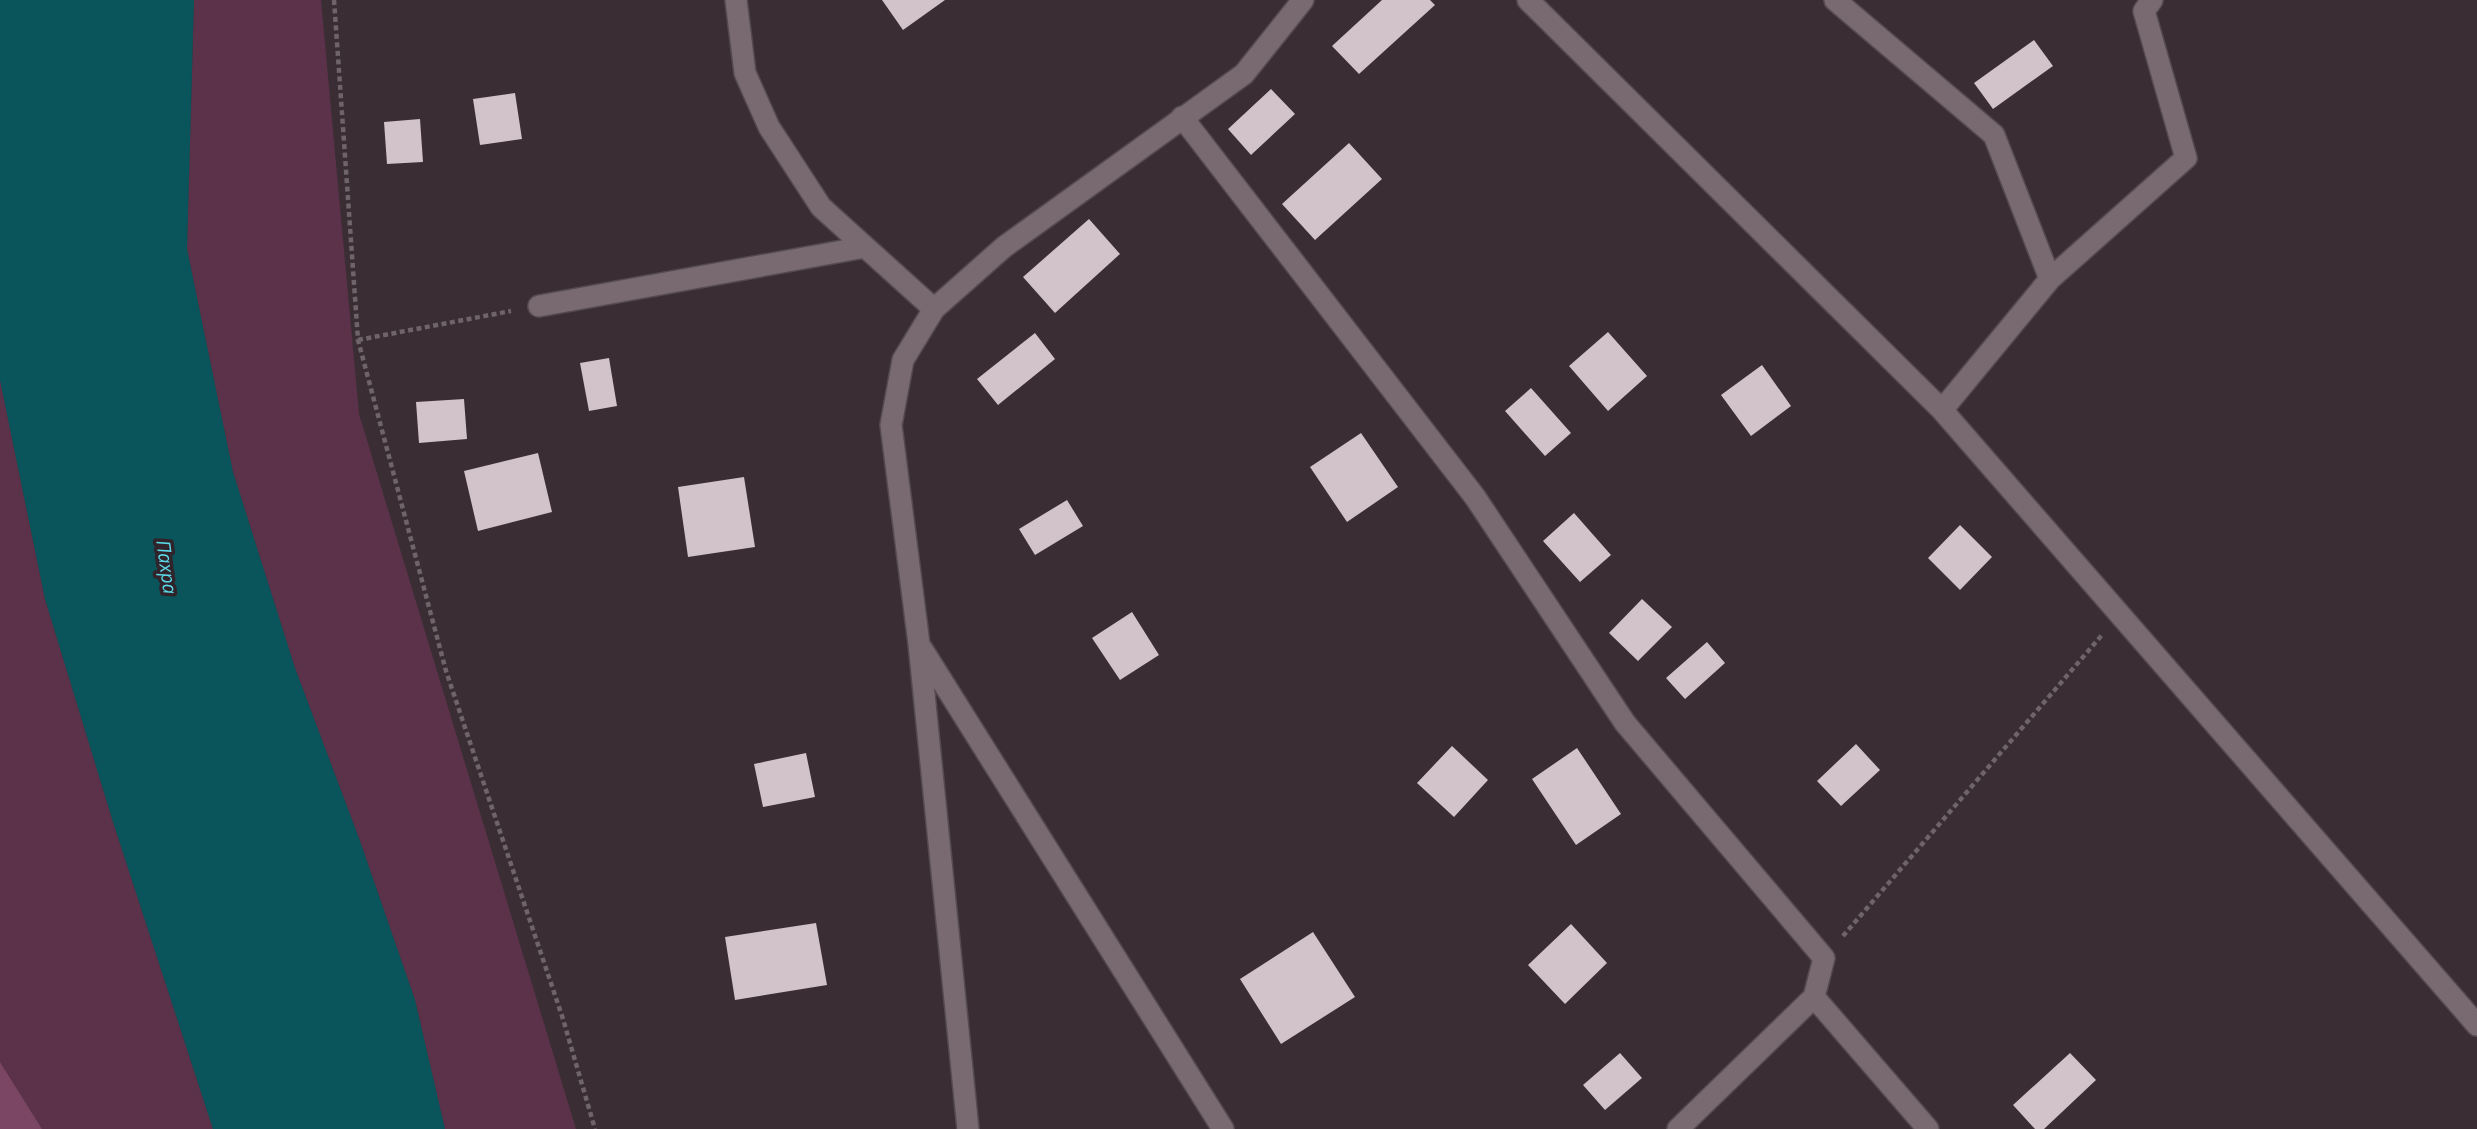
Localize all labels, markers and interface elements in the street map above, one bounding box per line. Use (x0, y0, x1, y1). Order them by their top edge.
water label: Пахра (150, 538, 184, 596)

